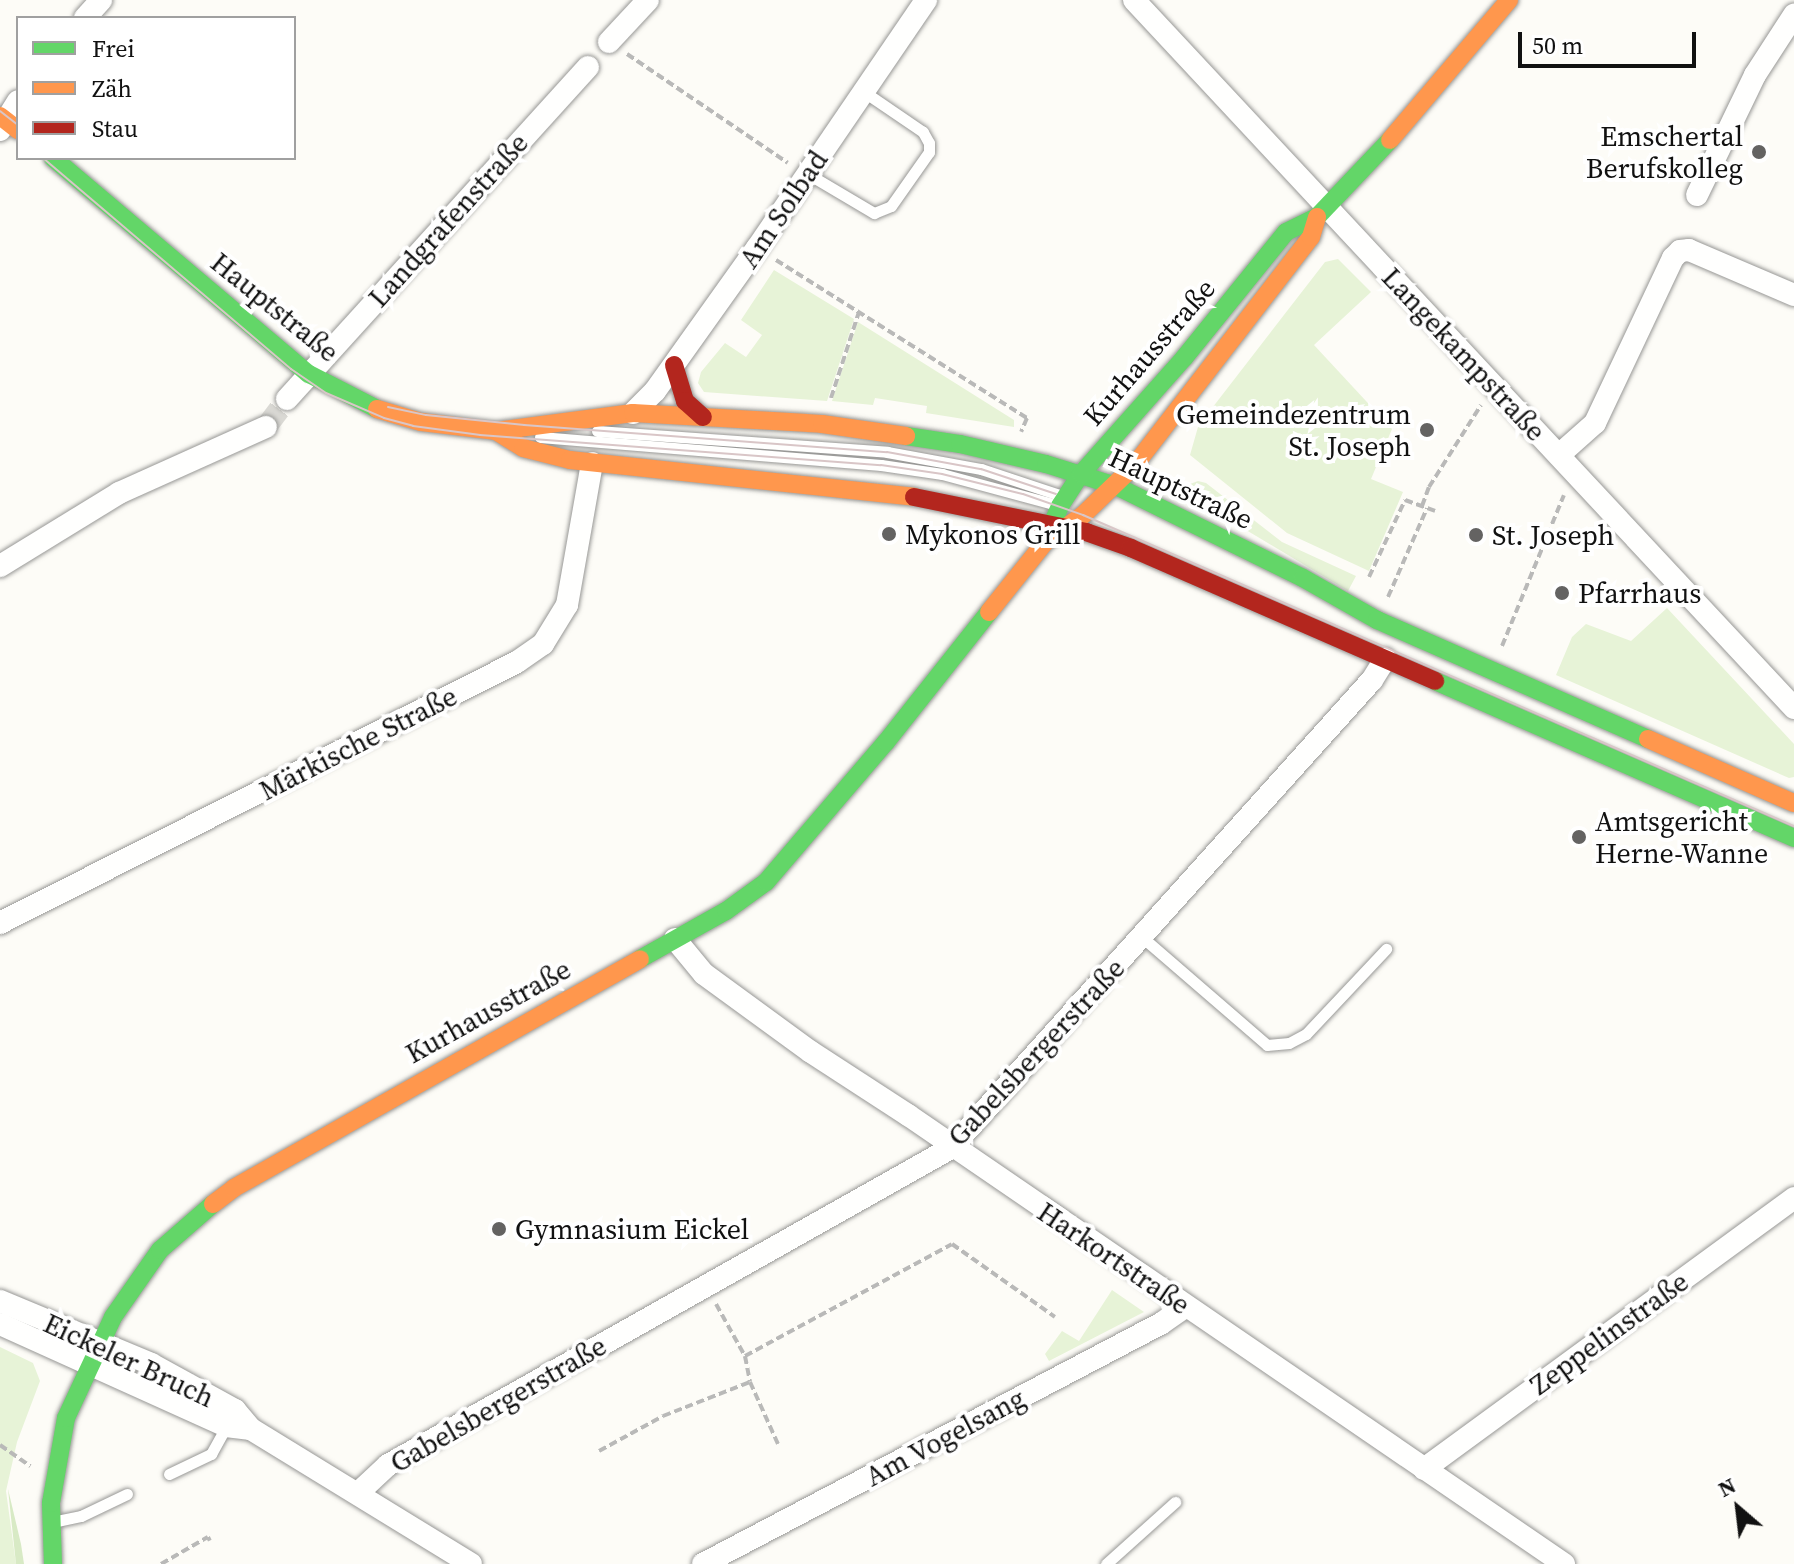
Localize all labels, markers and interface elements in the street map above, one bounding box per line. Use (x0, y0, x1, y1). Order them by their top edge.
legend (16, 16, 296, 160)
scale bar (1522, 16, 1700, 66)
text: 50 m (1532, 29, 1583, 62)
text: Frei (92, 32, 135, 65)
text: Zäh (92, 72, 132, 105)
text: Stau (92, 112, 138, 145)
place label: Emschertal Berufskolleg (1586, 119, 1743, 185)
street label: Landgrafenstraße (361, 126, 535, 314)
marker: Emschertal Berufskolleg (1750, 143, 1768, 161)
street label: Am Solbad (731, 144, 835, 274)
street label: Hauptstraße (204, 245, 346, 369)
street label: Langekampstraße (1375, 260, 1553, 448)
street label: Kurhausstraße (1076, 272, 1222, 432)
place label: Gemeindezentrum St. Joseph (1176, 397, 1411, 463)
marker: Gemeindezentrum St. Joseph (1418, 421, 1436, 439)
street label: Hauptstraße (1104, 440, 1258, 536)
place label: Mykonos Grill (905, 517, 1080, 551)
place label: St. Joseph (1492, 518, 1614, 552)
marker: Mykonos Grill (880, 525, 898, 543)
marker: St. Joseph (1467, 526, 1485, 544)
place label: Pfarrhaus (1578, 576, 1701, 610)
marker: Pfarrhaus (1553, 584, 1571, 602)
street label: Märkische Straße (254, 679, 462, 807)
place label: Amtsgericht Herne-Wanne (1595, 804, 1768, 870)
marker: Amtsgericht Herne-Wanne (1570, 828, 1588, 846)
street label: Gabelsbergerstraße (941, 951, 1131, 1153)
street label: Kurhausstraße (400, 952, 576, 1070)
street label: Harkortstraße (1031, 1195, 1197, 1321)
place label: Gymnasium Eickel (515, 1212, 749, 1246)
marker: Gymnasium Eickel (490, 1220, 508, 1238)
street label: Zeppelinstraße (1523, 1264, 1695, 1402)
street label: Eickeler Bruch (39, 1306, 219, 1414)
street label: Gabelsbergerstraße (384, 1329, 612, 1479)
street label: Am Vogelsang (859, 1381, 1031, 1493)
north arrow (1698, 1468, 1778, 1548)
text: N (1713, 1470, 1741, 1504)

